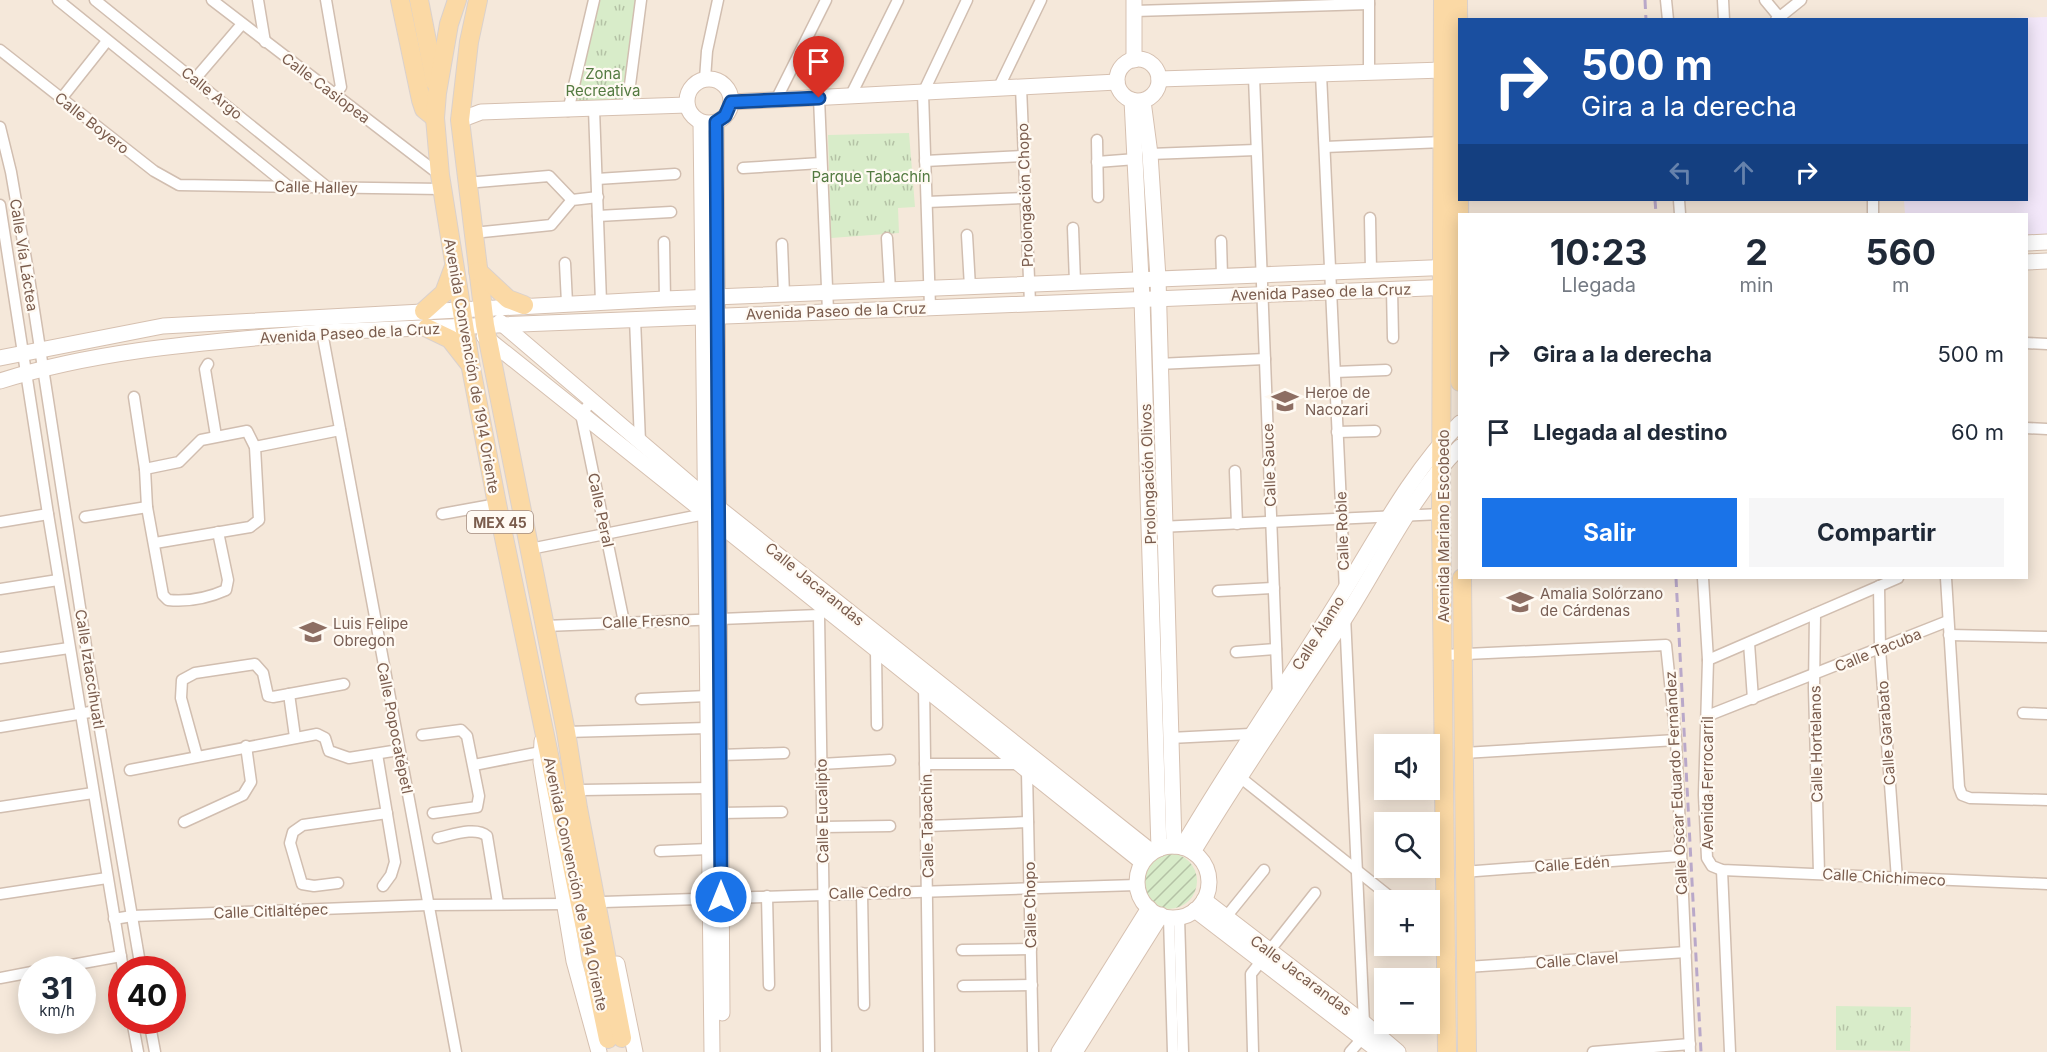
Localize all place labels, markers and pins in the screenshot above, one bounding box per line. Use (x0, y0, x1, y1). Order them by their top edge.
pin (793, 36, 844, 98)
place label: Heroe de Nacozari (1305, 383, 1370, 419)
school or university icon: Heroe de Nacozari (1270, 386, 1300, 416)
place label: Amalia Solórzano de Cárdenas (1540, 584, 1663, 620)
school or university icon: Amalia Solórzano de Cárdenas (1505, 587, 1535, 617)
place label: Luis Felipe Obregon (333, 614, 408, 650)
school or university icon: Luis Felipe Obregon (298, 617, 328, 647)

